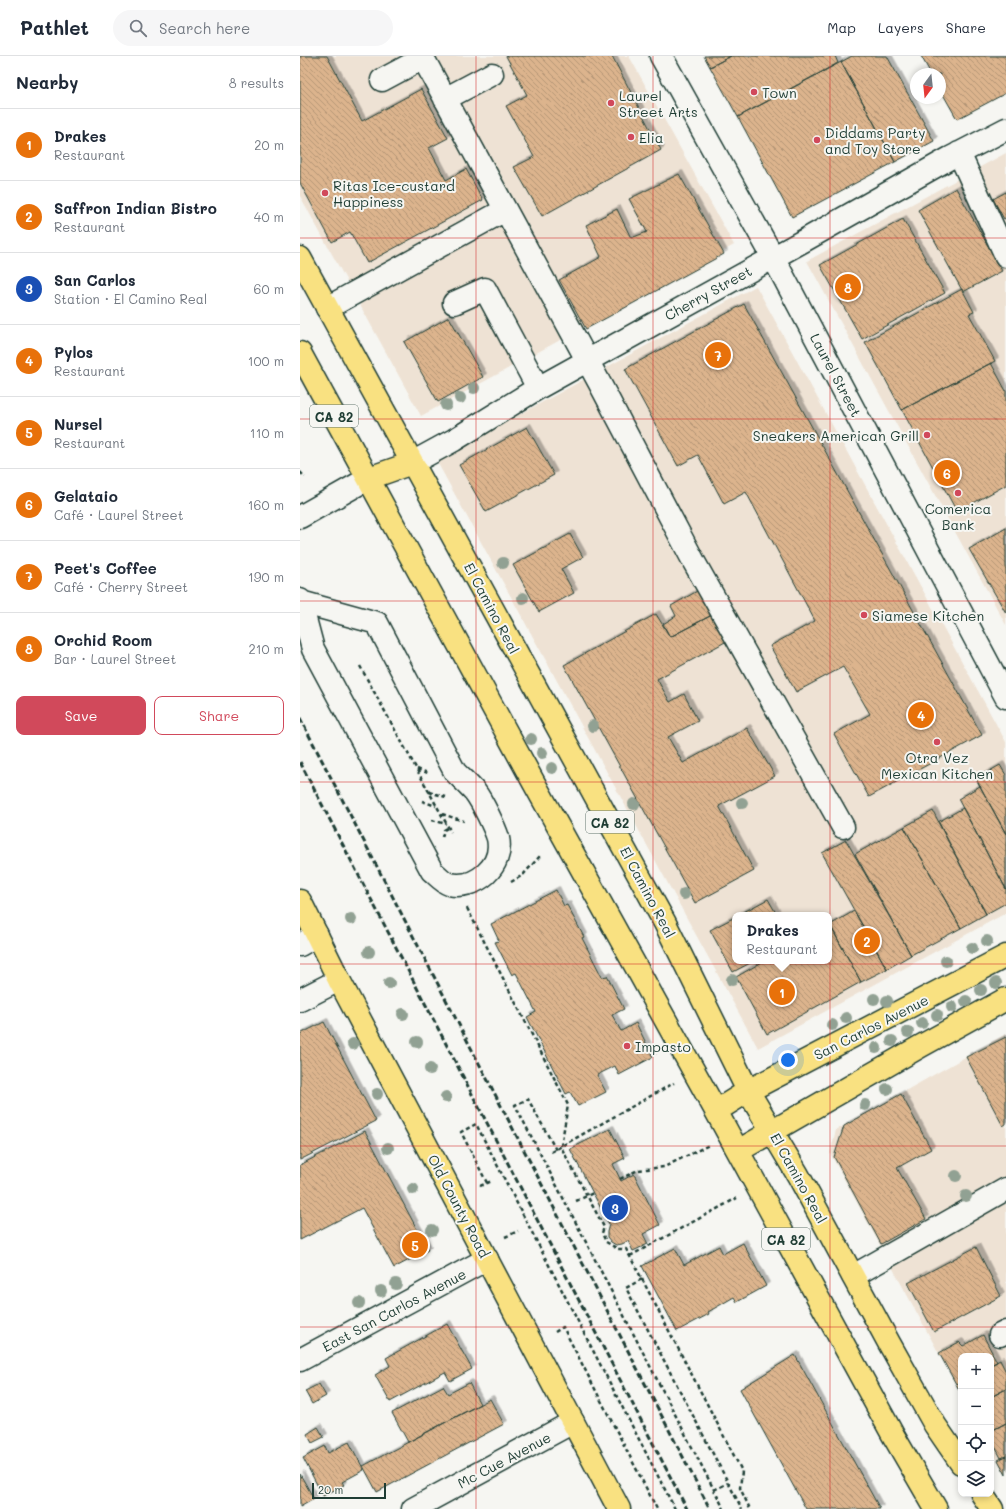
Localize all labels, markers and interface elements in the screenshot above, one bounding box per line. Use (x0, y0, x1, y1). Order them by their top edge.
search box (113, 10, 393, 46)
text: Pathlet (20, 15, 89, 40)
icon: search (127, 17, 149, 39)
text: Search here (159, 18, 250, 38)
text: Map (827, 18, 856, 37)
text: Layers (878, 18, 924, 37)
text: Share (946, 18, 986, 37)
north arrow (910, 68, 946, 104)
text: Nearby (16, 71, 78, 93)
text: 8 results (229, 74, 284, 91)
place label: Town (762, 83, 797, 102)
place label: Laurel Street Arts (619, 86, 698, 121)
marker: Town (749, 87, 759, 97)
marker: Laurel Street Arts (606, 98, 616, 108)
place label: Diddams Party and Toy Store (825, 123, 926, 158)
text: Drakes (54, 126, 106, 146)
place label: Elia (639, 128, 664, 147)
marker: Elia (626, 132, 636, 142)
marker: Diddams Party and Toy Store (812, 135, 822, 145)
text: 1 (26, 136, 32, 153)
text: 20 m (254, 136, 284, 153)
text: Restaurant (54, 146, 125, 163)
place label: Ritas Ice-custard Happiness (333, 176, 455, 211)
marker: Ritas Ice-custard Happiness (320, 188, 330, 198)
text: Saffron Indian Bistro (54, 198, 217, 218)
text: 2 (25, 208, 33, 225)
text: 40 m (254, 208, 284, 225)
text: Restaurant (54, 218, 125, 235)
street label: Cherry Street (661, 261, 755, 325)
text: San Carlos (54, 270, 135, 290)
pin: 8 (835, 272, 861, 302)
text: 3 (25, 280, 33, 297)
text: 60 m (254, 280, 284, 297)
text: Station · El Camino Real (54, 290, 207, 307)
street label: Laurel Street (806, 330, 866, 420)
pin: 7 (705, 340, 731, 370)
text: Pylos (54, 342, 93, 362)
text: 4 (25, 352, 33, 369)
text: 100 m (248, 352, 284, 369)
text: Restaurant (54, 362, 125, 379)
road number: CA 82 (310, 405, 358, 427)
text: Nursel (54, 414, 102, 434)
text: 5 (25, 424, 33, 441)
text: 110 m (250, 424, 284, 441)
place label: Sneakers American Grill (753, 426, 919, 445)
marker: Sneakers American Grill (922, 430, 932, 440)
text: Restaurant (54, 434, 125, 451)
pin: 6 (934, 458, 960, 488)
text: Gelataio (54, 486, 118, 506)
marker: Comerica Bank (953, 488, 963, 498)
text: 6 (25, 496, 33, 513)
text: 160 m (248, 496, 284, 513)
place label: Comerica Bank (925, 499, 991, 534)
text: Café · Laurel Street (54, 506, 183, 523)
text: Peet's Coffee (54, 558, 157, 578)
street label: El Camino Real (460, 559, 524, 657)
text: 7 (25, 568, 33, 585)
text: 190 m (248, 568, 284, 585)
text: Café · Cherry Street (54, 578, 188, 595)
place label: Siamese Kitchen (872, 606, 984, 625)
marker: Siamese Kitchen (859, 610, 869, 620)
text: Orchid Room (54, 630, 152, 650)
text: 8 (25, 640, 33, 657)
text: 210 m (248, 640, 284, 657)
text: Bar · Laurel Street (54, 650, 176, 667)
button: Save (16, 696, 146, 735)
button: Share (154, 696, 284, 735)
pin: 4 (908, 700, 934, 730)
marker: Otra Vez Mexican Kitchen (932, 737, 942, 747)
place label: Otra Vez Mexican Kitchen (881, 748, 993, 783)
road number: CA 82 (586, 811, 634, 833)
street label: El Camino Real (616, 843, 680, 941)
popup (732, 912, 832, 964)
text: Drakes (746, 920, 799, 940)
pin: 2 (854, 926, 880, 956)
text: Restaurant (746, 940, 818, 957)
pin: 1 (769, 977, 795, 1007)
street label: San Carlos Avenue (810, 990, 932, 1064)
place label: Impasto (635, 1037, 691, 1056)
marker: Impasto (622, 1041, 632, 1051)
your location (778, 1050, 798, 1070)
street label: El Camino Real (766, 1129, 832, 1227)
street label: Old County Road (424, 1151, 494, 1261)
pin: 3 (602, 1193, 628, 1223)
road number: CA 82 (762, 1228, 810, 1250)
pin: 5 (402, 1230, 428, 1260)
street label: East San Carlos Avenue (319, 1264, 469, 1356)
map controls (958, 1353, 994, 1497)
button: + (958, 1353, 994, 1389)
button: − (958, 1389, 994, 1425)
button: locate (958, 1425, 994, 1461)
street label: Mc Cue Avenue (454, 1427, 554, 1493)
button: layers (958, 1461, 994, 1497)
scale bar (312, 1481, 386, 1500)
text: 20 m (318, 1482, 343, 1497)

